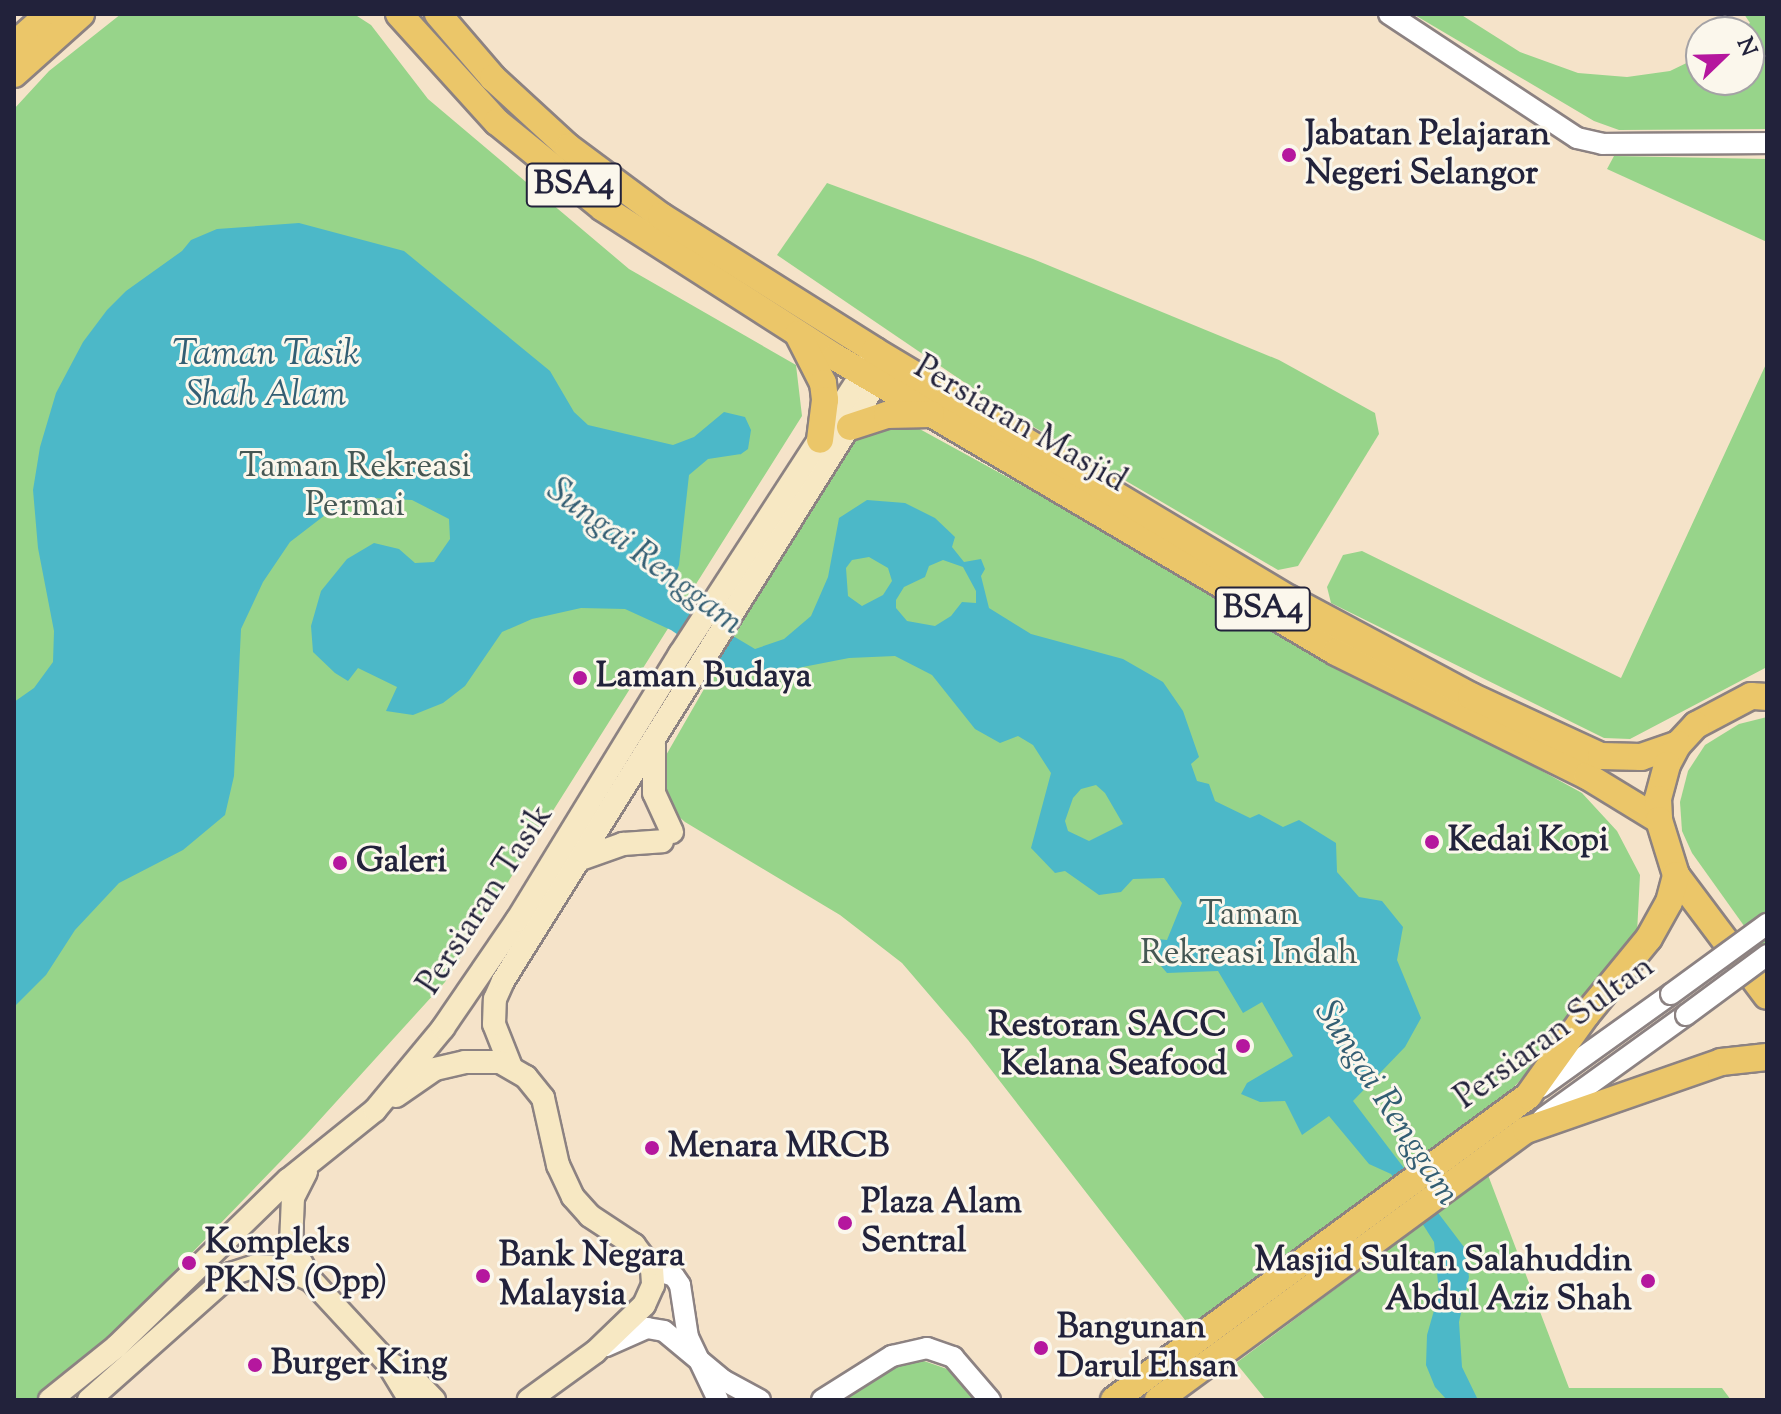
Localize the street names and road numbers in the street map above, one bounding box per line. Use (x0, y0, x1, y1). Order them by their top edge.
road number: BSA4 (524, 157, 624, 213)
street label: Persiaran Masjid (906, 348, 1134, 502)
road number: BSA4 (1213, 581, 1313, 637)
street label: Persiaran Tasik (409, 797, 563, 1003)
street label: Persiaran Sultan (1447, 947, 1663, 1119)

